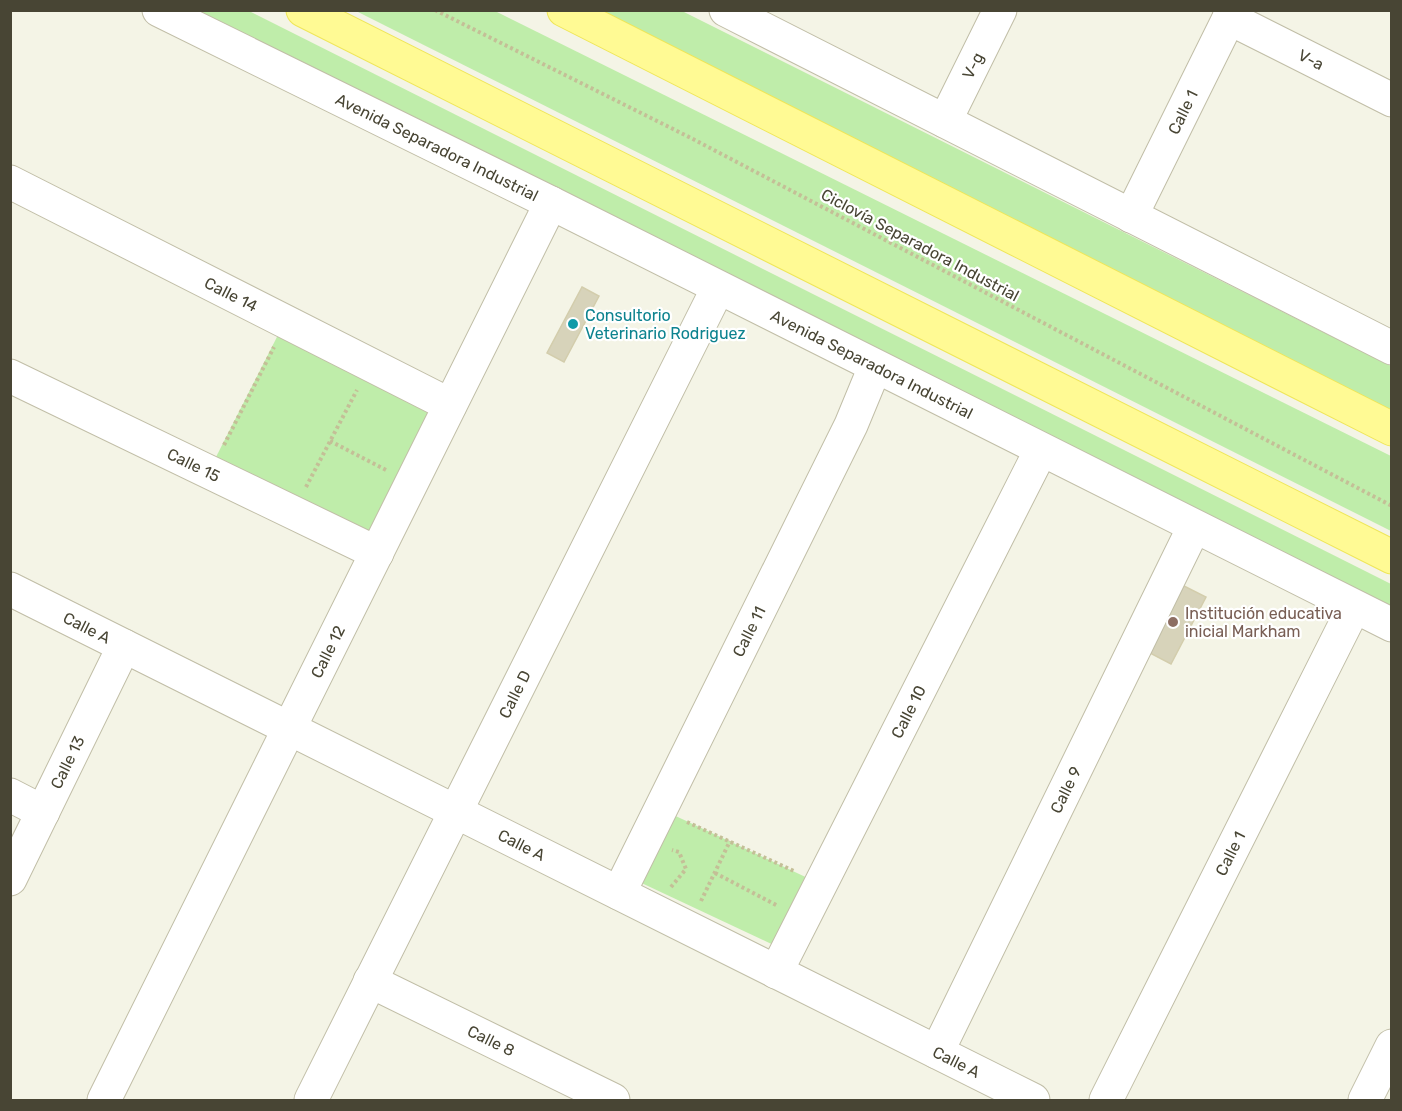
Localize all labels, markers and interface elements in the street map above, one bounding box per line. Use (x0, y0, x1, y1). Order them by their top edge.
street label: V-a (1295, 45, 1327, 74)
street label: V-g (958, 49, 987, 82)
street label: Calle 1 (1164, 87, 1201, 137)
street label: Avenida Separadora Industrial (333, 89, 542, 205)
street label: Ciclovía Separadora Industrial (818, 185, 1022, 305)
street label: Calle 14 (202, 273, 261, 315)
street label: Avenida Separadora Industrial (768, 305, 976, 423)
place label: Consultorio Veterinario Rodriguez (585, 306, 746, 343)
marker: Consultorio Veterinario Rodriguez (566, 317, 580, 331)
street label: Calle 15 (164, 444, 223, 485)
street label: Calle 11 (728, 603, 769, 660)
place label: Institución educativa inicial Markham (1185, 604, 1342, 641)
street label: Calle A (60, 608, 114, 647)
marker: Institución educativa inicial Markham (1166, 615, 1180, 629)
street label: Calle 12 (306, 622, 349, 681)
street label: Calle D (494, 667, 534, 721)
street label: Calle 10 (887, 682, 930, 741)
street label: Calle 13 (46, 733, 88, 792)
street label: Calle 9 (1046, 763, 1085, 816)
street label: Calle A (495, 825, 549, 865)
street label: Calle 1 (1211, 828, 1249, 879)
street label: Calle 8 (464, 1021, 518, 1060)
street label: Calle A (930, 1042, 984, 1082)

